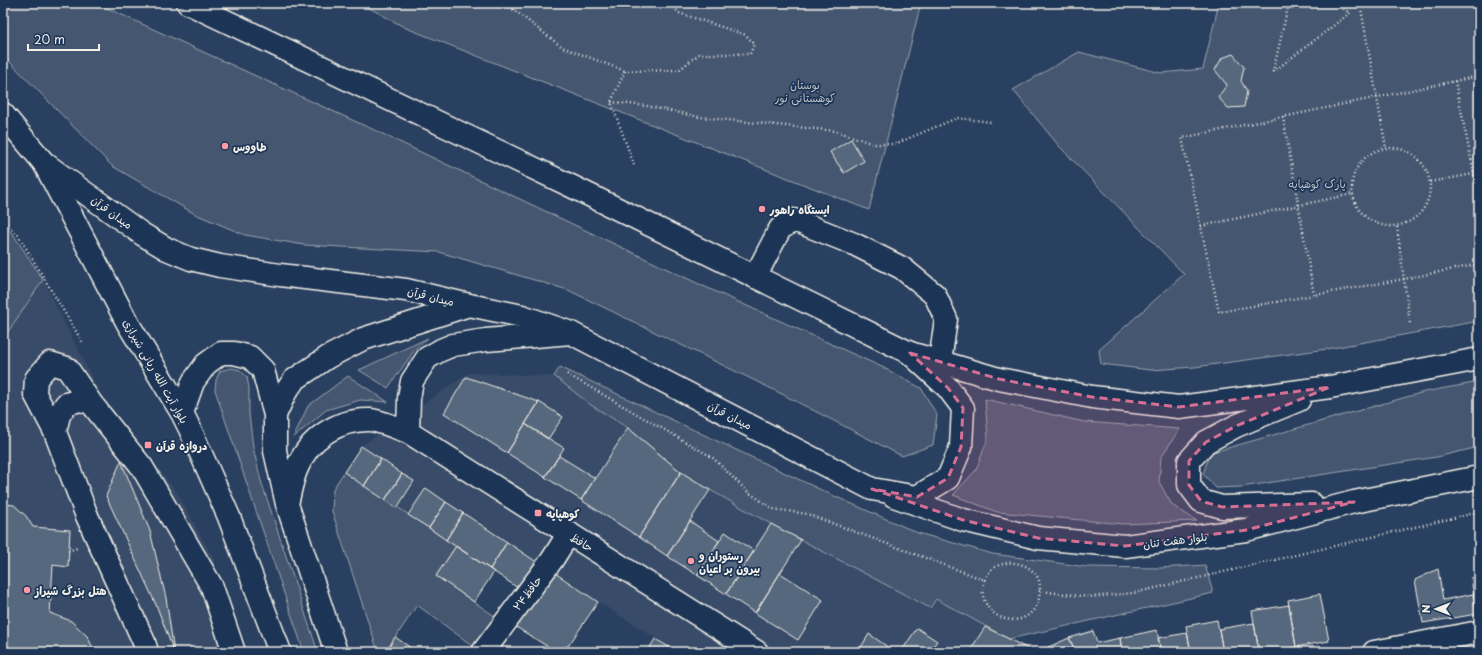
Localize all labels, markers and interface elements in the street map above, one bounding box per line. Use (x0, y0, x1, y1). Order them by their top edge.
scale bar (28, 26, 99, 52)
text: 20 m (34, 30, 65, 48)
park label: بوستان کوهستانی نور (774, 76, 835, 106)
place label: طاووس (233, 138, 267, 155)
marker: طاووس (220, 141, 230, 151)
park label: پارک کوهپایه (1288, 175, 1346, 192)
street label: میدان قرآن (88, 191, 136, 233)
place label: ایستگاه راهور (769, 201, 830, 218)
marker: ایستگاه راهور (757, 204, 767, 214)
street label: میدان قرآن (406, 282, 456, 310)
street label: بلوار آیت الله ربانی شیرازی (119, 316, 193, 426)
street label: میدان قرآن (705, 397, 755, 433)
place label: دروازه قرآن (156, 437, 207, 454)
marker: دروازه قرآن (143, 440, 153, 450)
place label: کوهپایه (546, 505, 579, 522)
marker: کوهپایه (533, 508, 543, 518)
street label: حافظ (567, 528, 597, 556)
street label: بلوار هفت تنان (1142, 528, 1208, 552)
place label: رستوران و بیرون بر اعيان (698, 547, 760, 577)
marker: رستوران و بیرون بر اعيان (686, 556, 696, 566)
street label: حافظ۲۴ (508, 572, 546, 614)
place label: هتل بزرگ شیراز (34, 582, 106, 599)
marker: هتل بزرگ شیراز (22, 585, 32, 595)
north arrow (1416, 589, 1456, 629)
text: N (1417, 604, 1434, 613)

